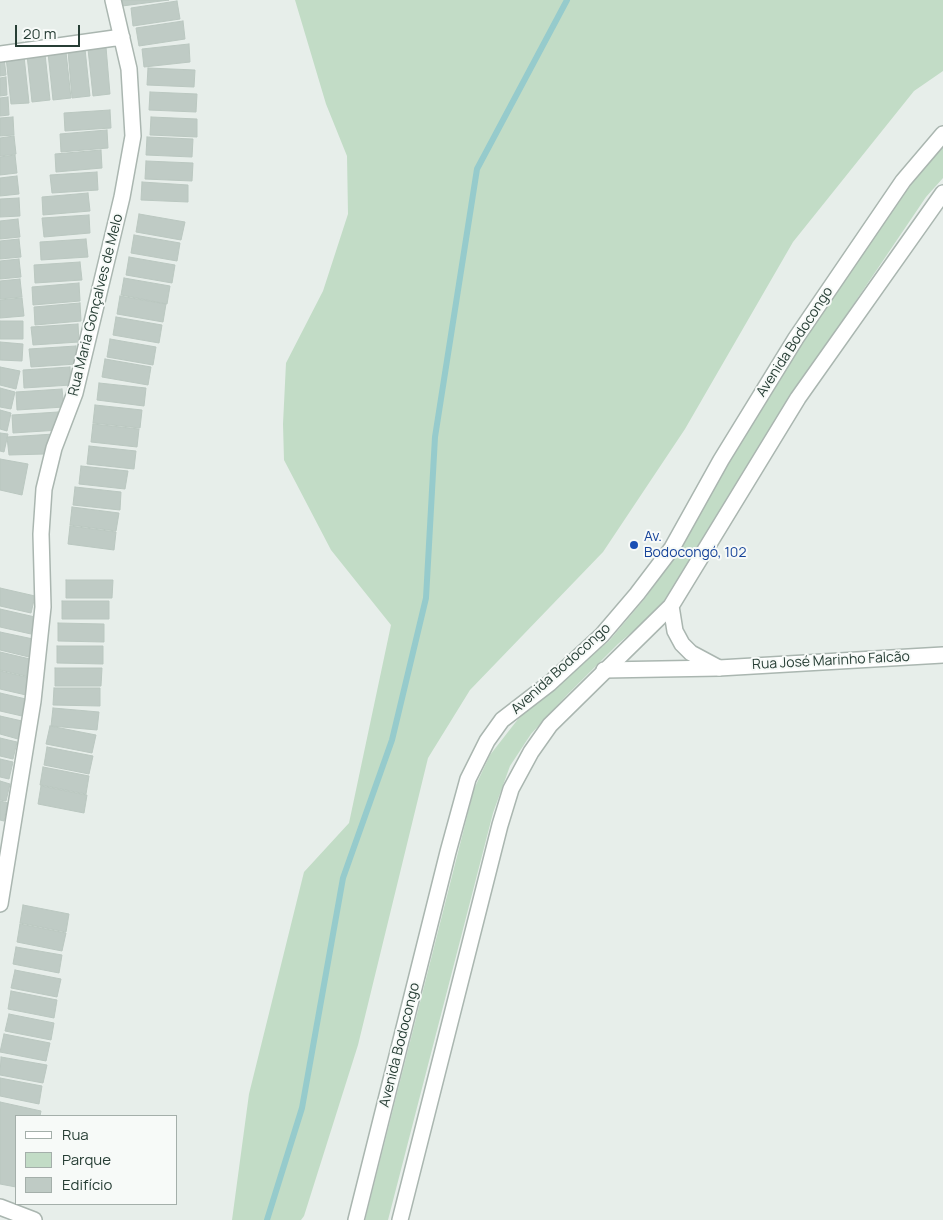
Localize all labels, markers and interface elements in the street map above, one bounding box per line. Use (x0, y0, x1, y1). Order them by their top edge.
scale bar (18, 15, 82, 47)
text: 20 m (23, 23, 56, 44)
street label: Rua Maria Gonçalves de Melo (65, 212, 127, 398)
street label: Avenida Bodocongo (753, 284, 837, 400)
place label: Av. Bodocongó, 102 (644, 529, 746, 562)
marker: Av. Bodocongó, 102 (628, 539, 640, 551)
street label: Avenida Bodocongo (508, 620, 614, 718)
street label: Rua José Marinho Falcão (752, 648, 910, 674)
street label: Avenida Bodocongo (376, 981, 424, 1109)
legend (15, 1115, 178, 1205)
text: Rua (62, 1124, 89, 1145)
text: Parque (62, 1149, 111, 1170)
text: Edifício (62, 1174, 112, 1195)

